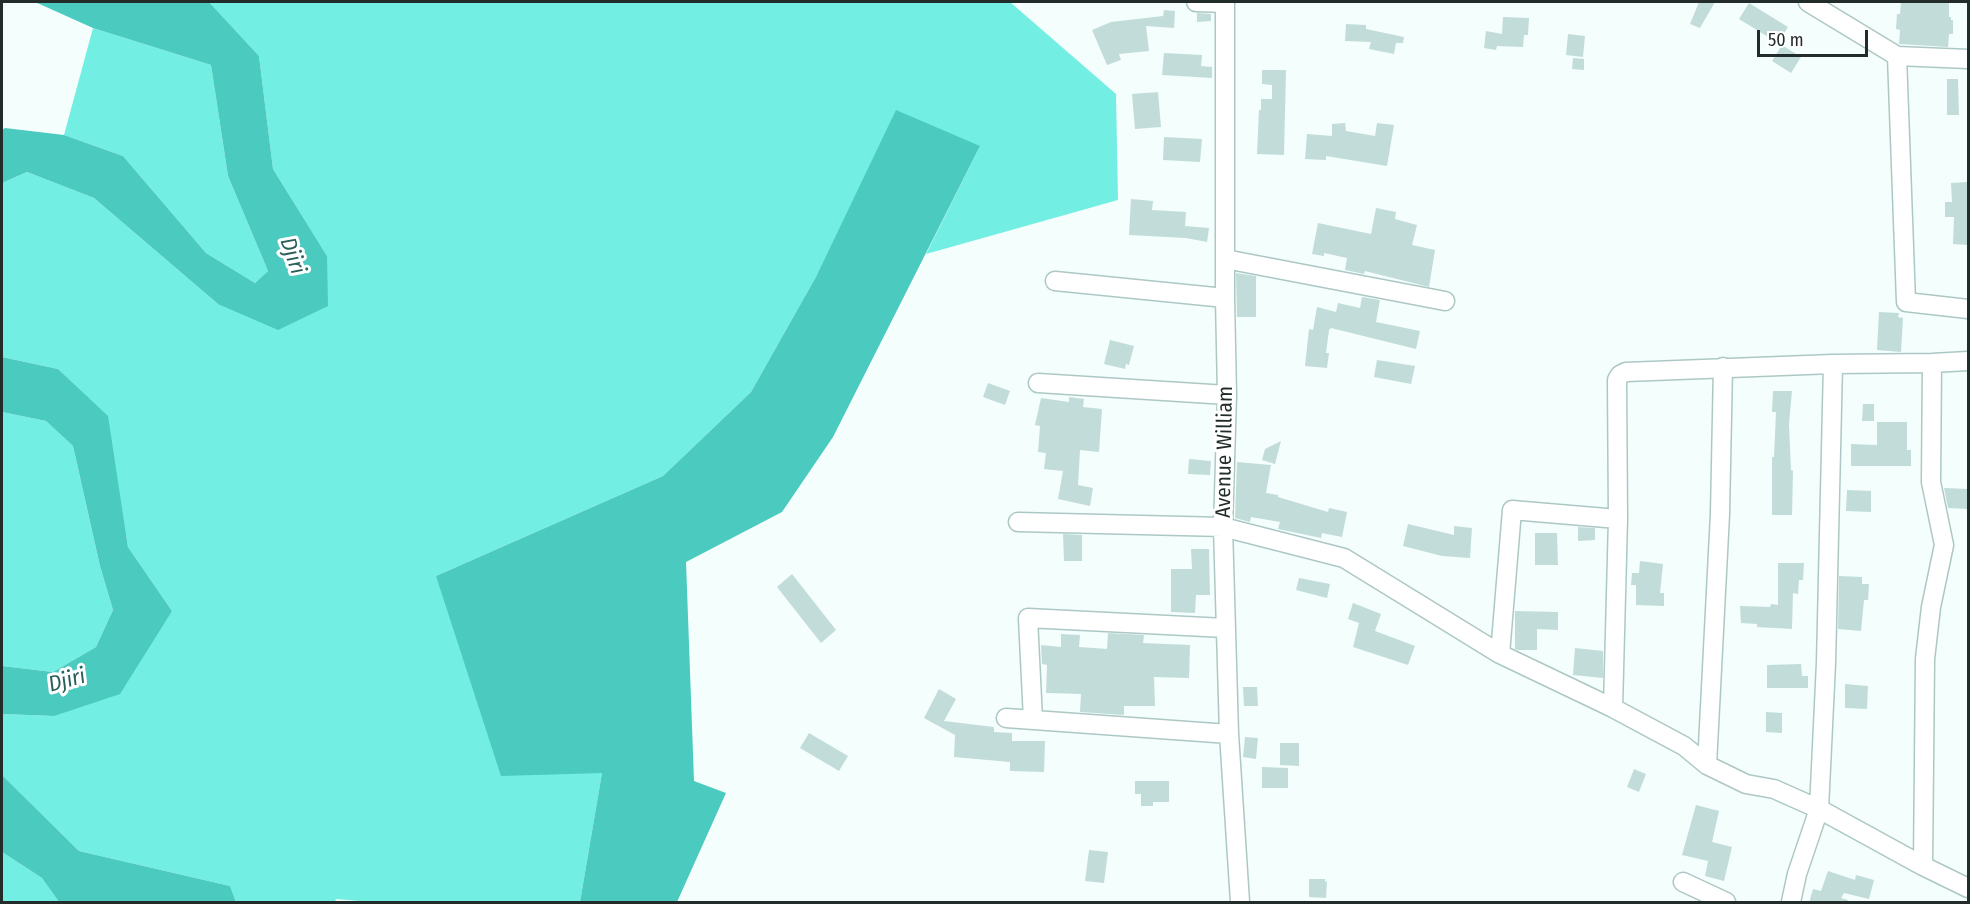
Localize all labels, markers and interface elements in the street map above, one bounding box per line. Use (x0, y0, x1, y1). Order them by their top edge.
scale bar (1760, 18, 1871, 56)
text: 50 m (1768, 29, 1804, 51)
water label: Djiri (273, 234, 311, 278)
street label: Avenue William (1211, 386, 1239, 518)
water label: Djiri (46, 663, 88, 699)

